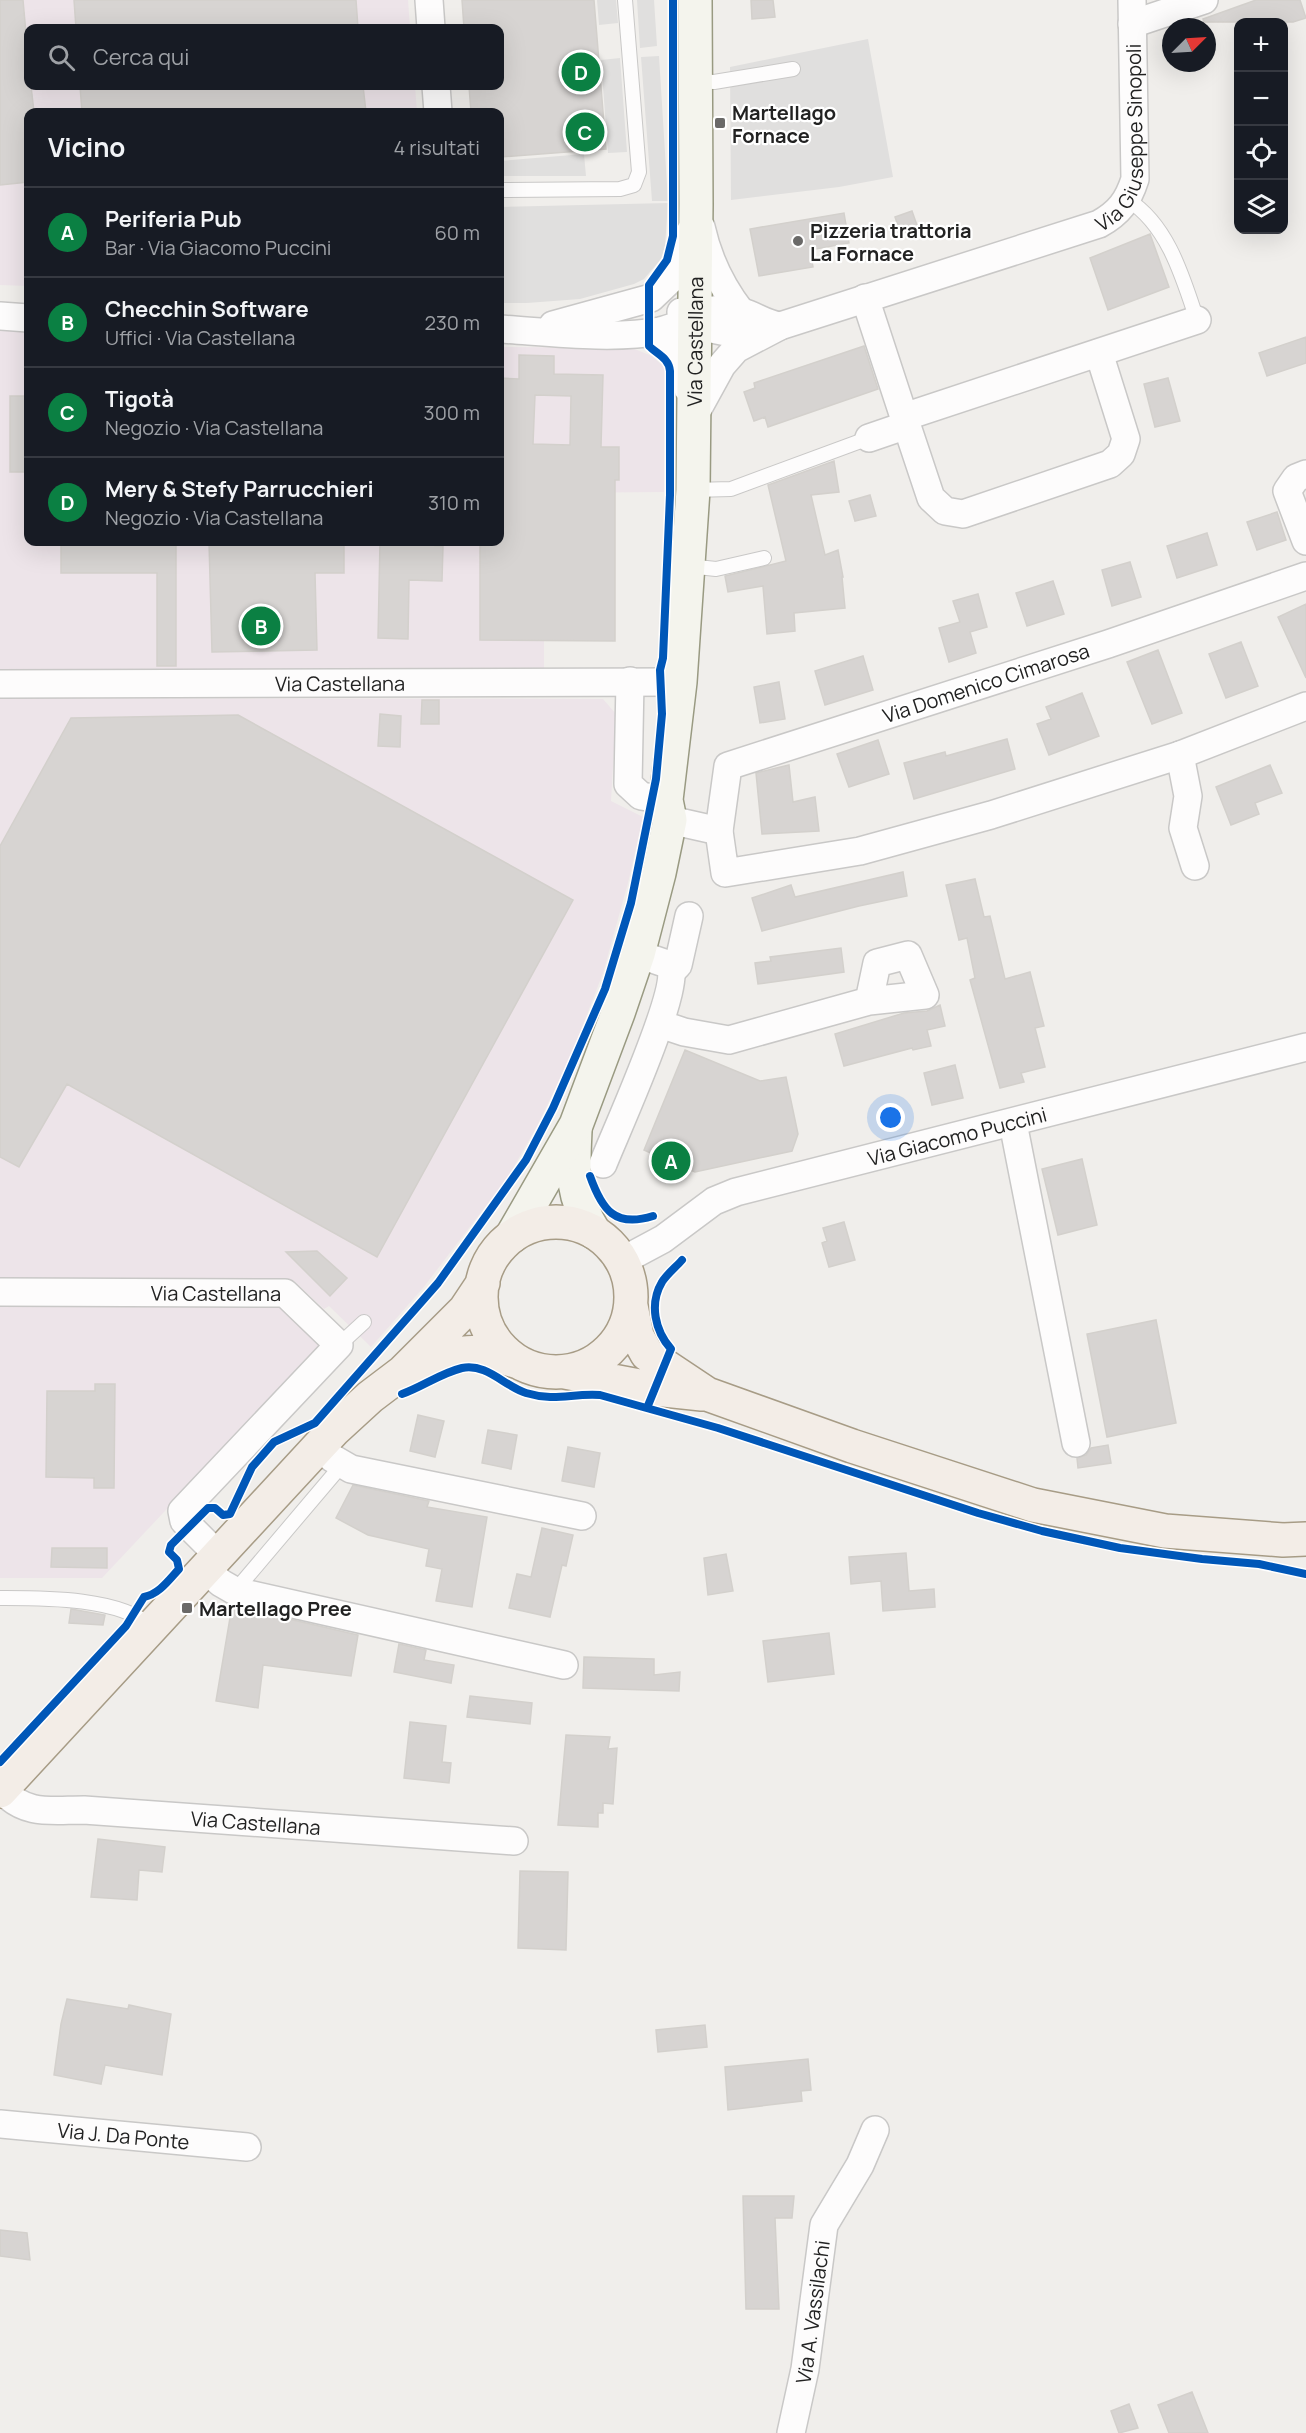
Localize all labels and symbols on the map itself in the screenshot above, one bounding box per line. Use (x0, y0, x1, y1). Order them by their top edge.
north arrow (1162, 18, 1216, 72)
street label: Via Giuseppe Sinopoli (1090, 44, 1148, 237)
pin: D (562, 50, 600, 94)
place label: Martellago Fornace (732, 99, 836, 149)
pin: C (566, 110, 604, 154)
marker: Martellago Fornace (713, 116, 727, 130)
place label: Pizzeria trattoria La Fornace (810, 217, 972, 267)
marker: Pizzeria trattoria La Fornace (791, 234, 805, 248)
street label: Via Castellana (680, 276, 709, 407)
pin: B (242, 604, 280, 648)
street label: Via Domenico Cimarosa (879, 637, 1093, 729)
street label: Via Castellana (275, 669, 405, 697)
street label: Via Giacomo Puccini (865, 1100, 1049, 1171)
your location (876, 1103, 905, 1132)
pin: A (652, 1138, 690, 1184)
street label: Via Castellana (151, 1279, 281, 1306)
place label: Martellago Pree (199, 1595, 352, 1622)
marker: Martellago Pree (180, 1601, 194, 1615)
street label: Via Castellana (190, 1804, 322, 1841)
street label: Via J. Da Ponte (56, 2116, 191, 2155)
street label: Via A. Vassilachi (789, 2239, 835, 2386)

